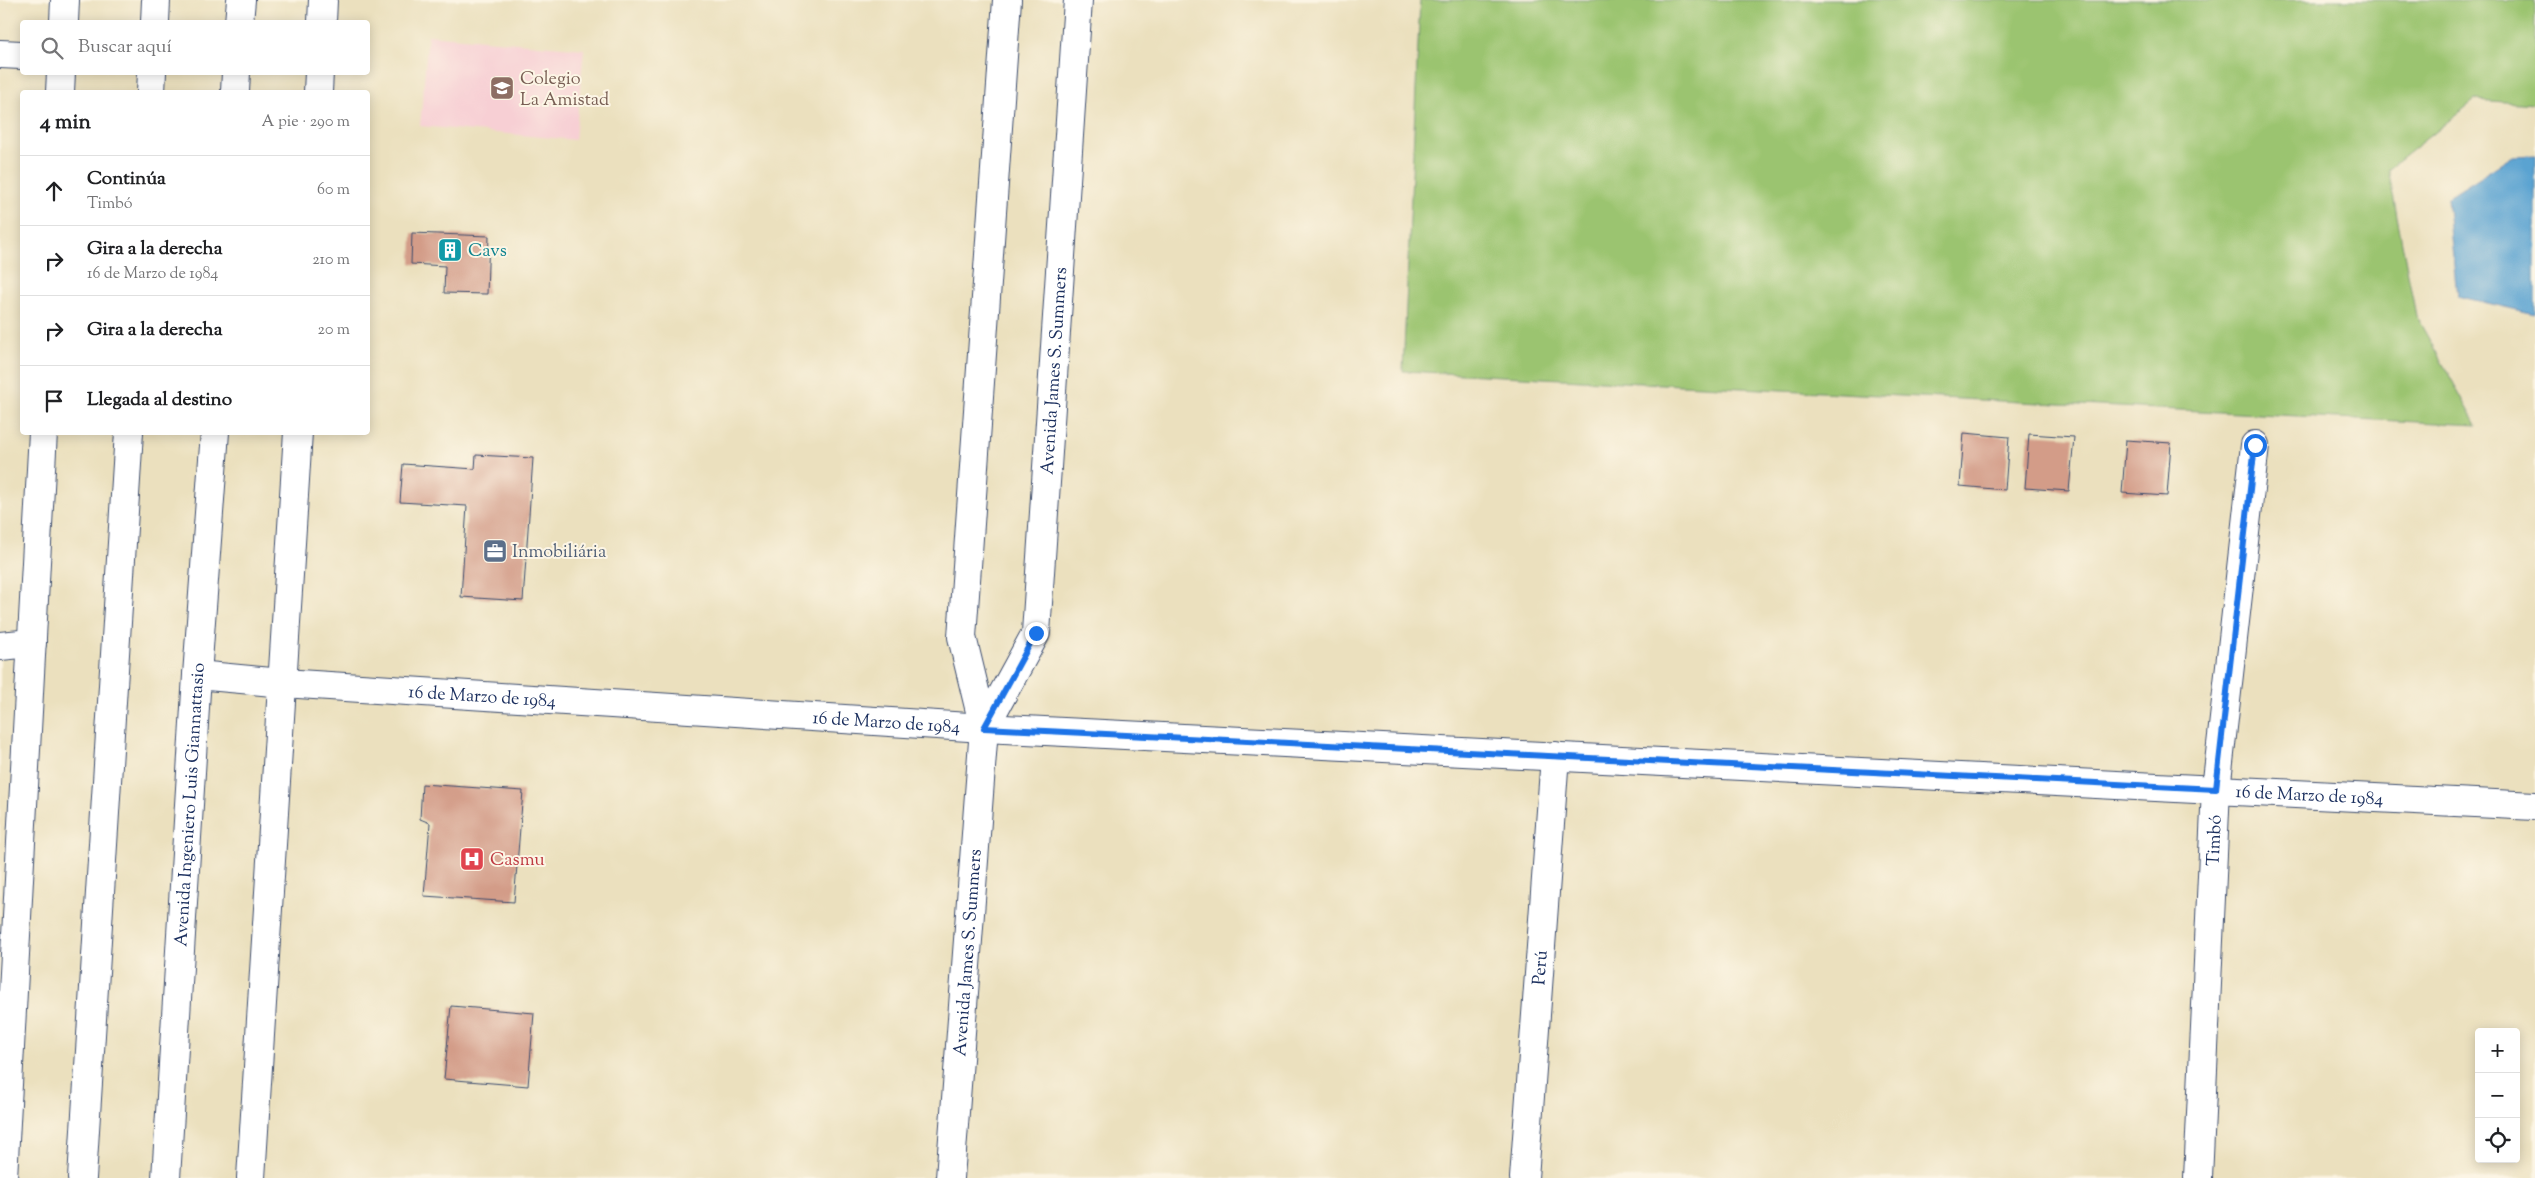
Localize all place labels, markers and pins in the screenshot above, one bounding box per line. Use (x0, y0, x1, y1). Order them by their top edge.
place label: Colegio La Amistad (520, 67, 609, 114)
school or university icon: Colegio La Amistad (489, 75, 515, 101)
building icon: Cavs (437, 237, 463, 263)
place label: Cavs (468, 239, 507, 265)
office icon: Inmobiliária (482, 538, 508, 564)
place label: Inmobiliária (512, 540, 606, 566)
hospital icon: Casmu (459, 846, 485, 872)
place label: Casmu (490, 848, 545, 874)

